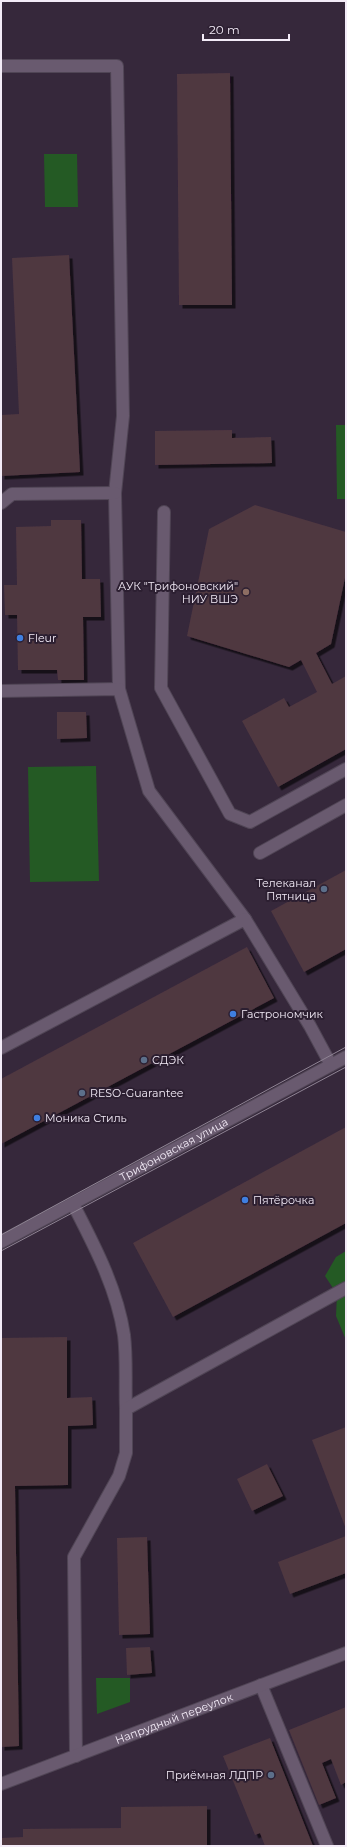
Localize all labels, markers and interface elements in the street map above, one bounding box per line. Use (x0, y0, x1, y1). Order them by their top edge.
scale bar (203, 16, 289, 42)
text: 20 m (209, 22, 240, 37)
place label: АУК "Трифоновский" НИУ ВШЭ (118, 579, 238, 606)
marker: АУК "Трифоновский" НИУ ВШЭ (241, 587, 251, 597)
place label: Fleur (28, 631, 56, 645)
marker: Fleur (15, 633, 25, 643)
place label: Телеканал Пятница (256, 876, 316, 903)
marker: Телеканал Пятница (319, 884, 329, 894)
place label: Гастрономчик (241, 1007, 323, 1021)
marker: Гастрономчик (228, 1009, 238, 1019)
place label: СДЭК (152, 1053, 184, 1067)
marker: СДЭК (139, 1055, 149, 1065)
place label: RESO-Guarantee (90, 1086, 184, 1100)
marker: RESO-Guarantee (77, 1088, 87, 1098)
place label: Моника Стиль (45, 1111, 127, 1125)
marker: Моника Стиль (32, 1113, 42, 1123)
street label: Трифоновская улица (117, 1115, 230, 1184)
place label: Пятёрочка (253, 1193, 314, 1207)
marker: Пятёрочка (240, 1195, 250, 1205)
street label: Напрудный переулок (113, 1689, 235, 1747)
place label: Приёмная ЛДПР (166, 1768, 263, 1782)
marker: Приёмная ЛДПР (266, 1770, 276, 1780)

